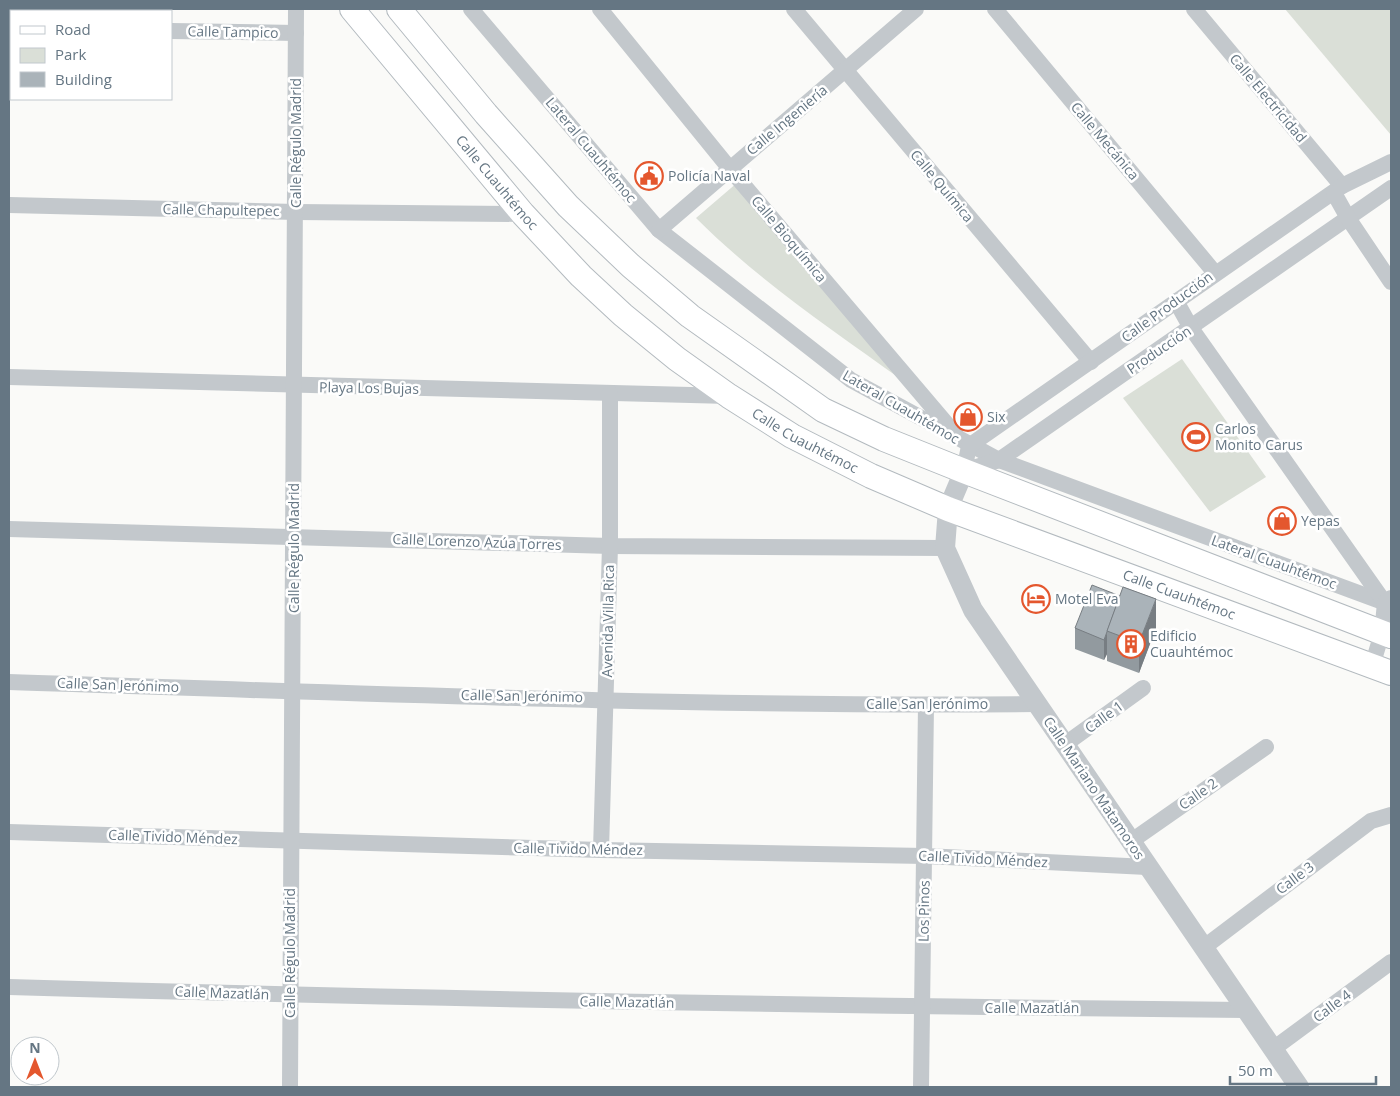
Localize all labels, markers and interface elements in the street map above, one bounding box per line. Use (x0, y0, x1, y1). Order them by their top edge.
legend (10, 10, 172, 100)
text: Road (55, 19, 91, 39)
street label: Calle Tampico (187, 21, 279, 42)
text: Park (55, 44, 86, 64)
street label: Calle Electricidad (1226, 49, 1311, 146)
text: Building (55, 69, 112, 89)
street label: Calle Régulo Madrid (286, 78, 305, 208)
street label: Calle Ingeniería (742, 80, 831, 159)
street label: Lateral Cuauhtémoc (542, 93, 641, 207)
street label: Calle Mecánica (1067, 98, 1144, 184)
street label: Calle Cuauhtémoc (452, 131, 543, 234)
street label: Calle Química (906, 145, 978, 226)
public building icon: Policía Naval (634, 161, 664, 191)
place label: Policía Naval (668, 166, 750, 185)
street label: Calle Bioquímica (747, 191, 831, 286)
street label: Calle Chapultepec (162, 199, 280, 220)
street label: Calle Producción (1117, 267, 1216, 346)
street label: Producción (1123, 321, 1195, 378)
street label: Lateral Cuauhtémoc (839, 365, 963, 448)
street label: Playa Los Bujas (319, 377, 419, 398)
shop icon: Six (953, 402, 983, 432)
street label: Calle Cuauhtémoc (749, 403, 862, 477)
place label: Six (987, 407, 1006, 426)
place label: Carlos Monito Carus (1215, 419, 1303, 454)
sports icon: Carlos Monito Carus (1181, 422, 1211, 452)
street label: Calle Régulo Madrid (284, 483, 303, 613)
shop icon: Yepas (1267, 506, 1297, 536)
place label: Yepas (1301, 511, 1340, 530)
street label: Calle Lorenzo Azúa Torres (392, 529, 562, 554)
street label: Lateral Cuauhtémoc (1209, 530, 1340, 593)
street label: Avenida Villa Rica (597, 564, 618, 678)
street label: Calle Cuauhtémoc (1120, 565, 1238, 624)
hotel icon: Motel Eva (1021, 584, 1051, 614)
place label: Motel Eva (1055, 589, 1119, 608)
place label: Edificio Cuauhtémoc (1150, 626, 1234, 661)
building icon: Edificio Cuauhtémoc (1116, 629, 1146, 659)
street label: Calle San Jerónimo (57, 673, 179, 696)
street label: Calle San Jerónimo (461, 685, 583, 706)
street label: Calle San Jerónimo (866, 694, 988, 713)
street label: Calle 1 (1081, 696, 1127, 737)
street label: Calle Mariano Matamoros (1039, 713, 1150, 863)
street label: Calle 2 (1175, 773, 1221, 814)
street label: Calle Tivido Méndez (108, 825, 239, 848)
street label: Calle Tivido Méndez (513, 838, 643, 859)
street label: Calle Tivido Méndez (918, 846, 1049, 871)
street label: Calle 3 (1272, 857, 1318, 898)
street label: Los Pinos (913, 880, 934, 942)
street label: Calle Régulo Madrid (280, 888, 299, 1018)
street label: Calle Mazatlán (174, 981, 270, 1004)
street label: Calle 4 (1309, 985, 1355, 1026)
street label: Calle Mazatlán (579, 991, 675, 1012)
street label: Calle Mazatlán (985, 998, 1079, 1017)
north arrow (10, 1036, 60, 1086)
text: N (29, 1038, 41, 1057)
scale bar (1230, 1054, 1376, 1086)
text: 50 m (1238, 1060, 1273, 1080)

